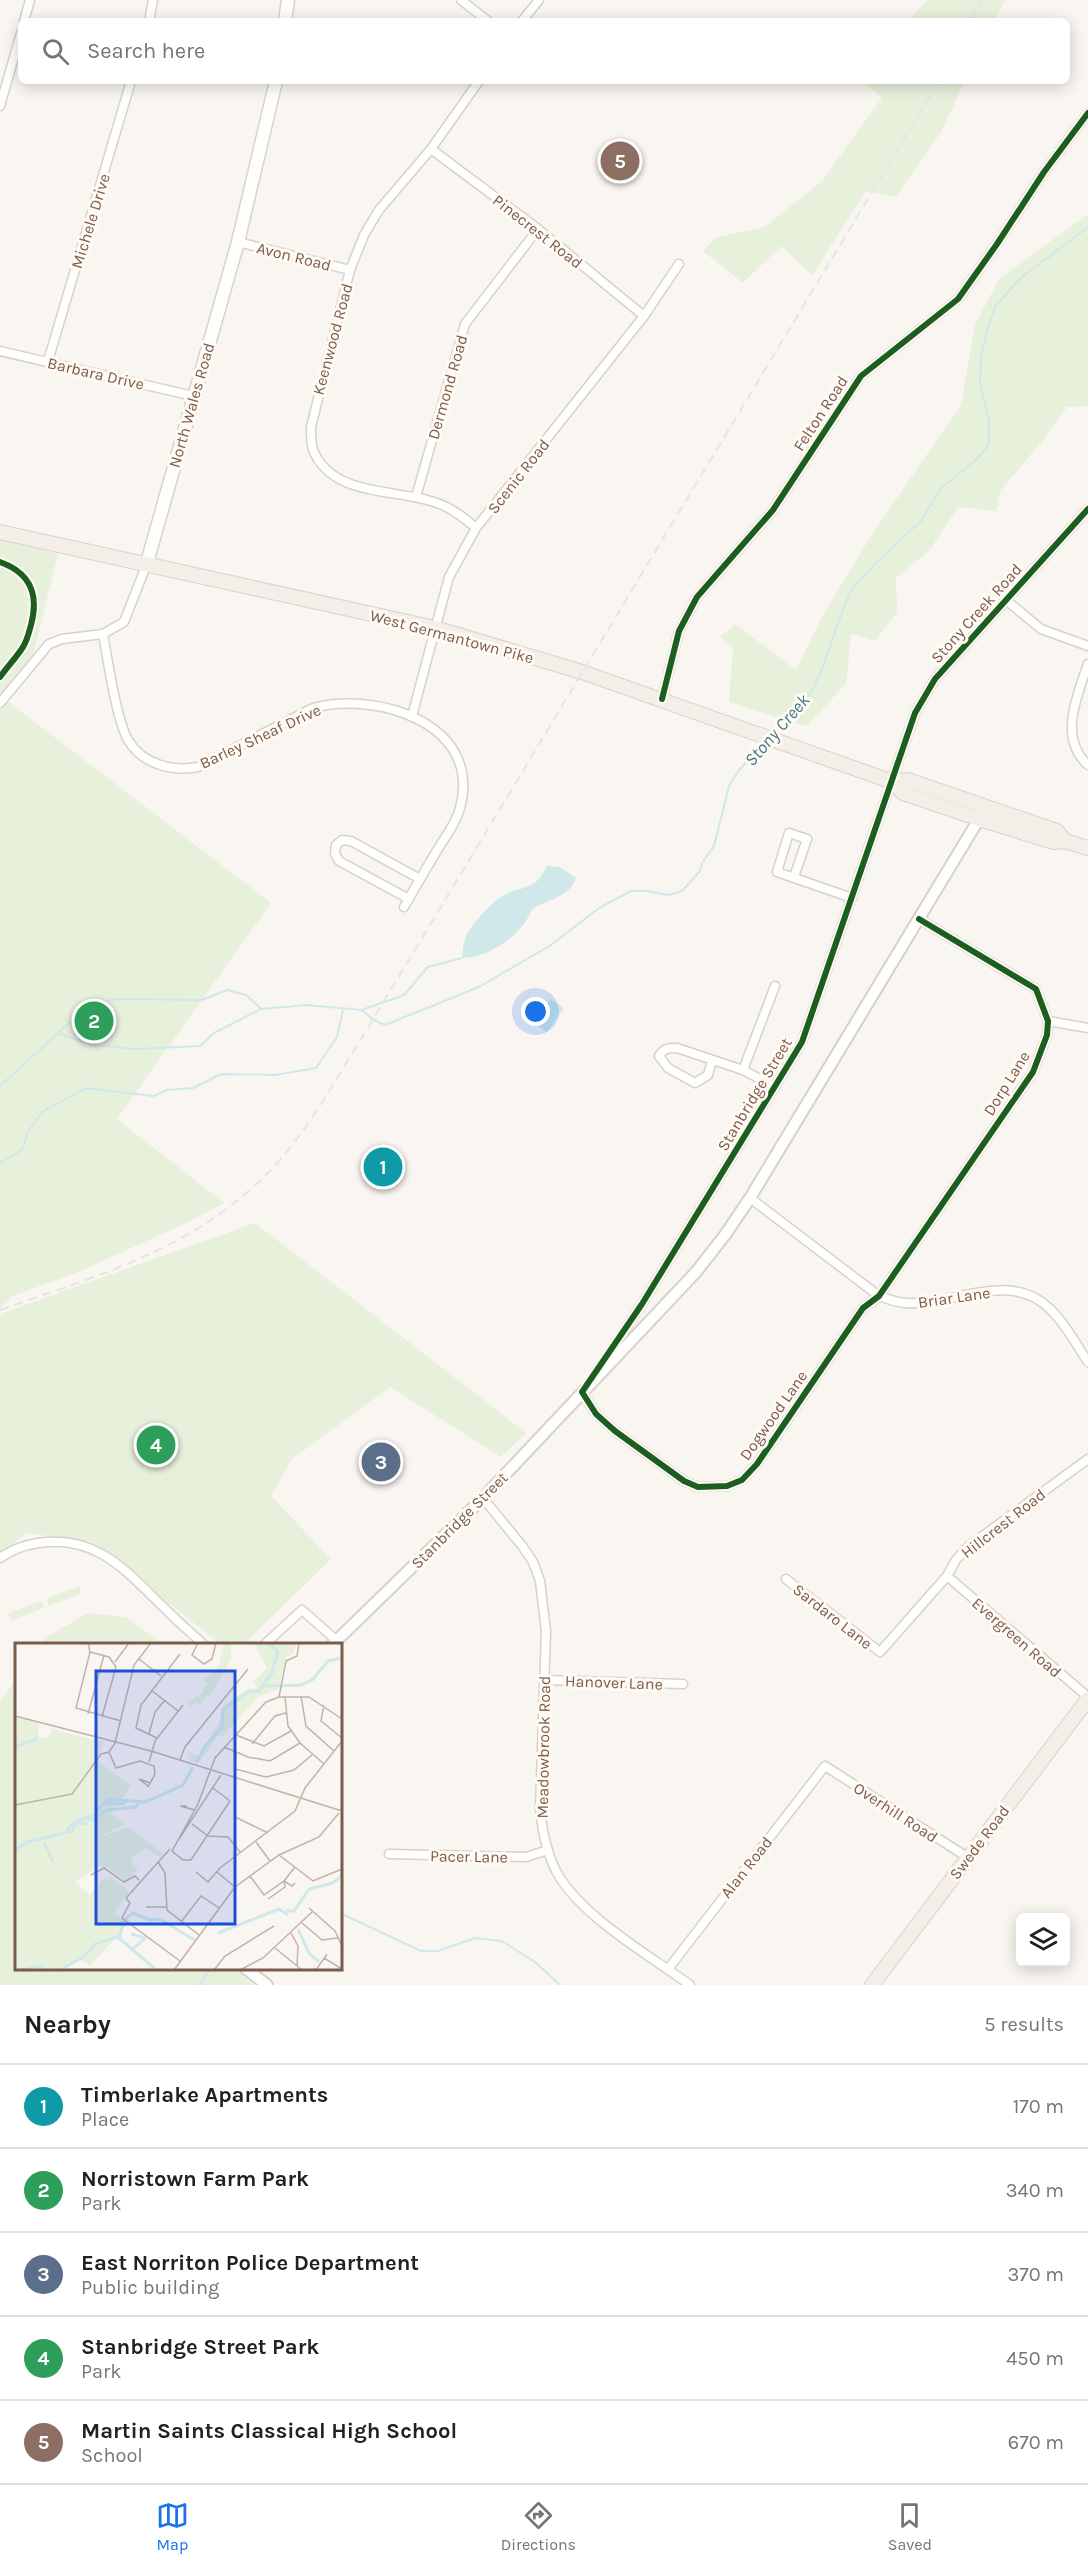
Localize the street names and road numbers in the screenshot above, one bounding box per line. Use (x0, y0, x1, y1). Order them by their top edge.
street label: Michele Drive (67, 171, 114, 271)
street label: Pinecrest Road (489, 190, 586, 272)
street label: Avon Road (255, 238, 333, 275)
street label: Keenwood Road (308, 281, 357, 397)
street label: Dermond Road (423, 333, 472, 442)
street label: North Wales Road (165, 340, 218, 470)
street label: Barbara Drive (46, 353, 146, 394)
street label: Felton Road (789, 372, 852, 454)
street label: Scenic Road (483, 435, 553, 517)
street label: Stony Creek Road (927, 560, 1026, 667)
street label: West Germantown Pike (368, 605, 536, 667)
street label: Barley Sheaf Drive (197, 700, 324, 773)
street label: Stanbridge Street (713, 1034, 796, 1154)
street label: Dorp Lane (979, 1048, 1034, 1119)
street label: Briar Lane (917, 1283, 992, 1312)
street label: Dogwood Lane (736, 1367, 811, 1464)
street label: Stanbridge Street (407, 1468, 512, 1573)
street label: Hillcrest Road (957, 1485, 1049, 1562)
street label: Sardaro Lane (789, 1580, 876, 1653)
street label: Evergreen Road (968, 1593, 1065, 1681)
street label: Hanover Lane (565, 1671, 663, 1694)
street label: Meadowbrook Road (533, 1675, 554, 1819)
street label: Overhill Road (850, 1778, 941, 1847)
street label: Swede Road (945, 1802, 1013, 1883)
street label: Alan Road (717, 1833, 776, 1902)
street label: Pacer Lane (430, 1846, 508, 1867)

